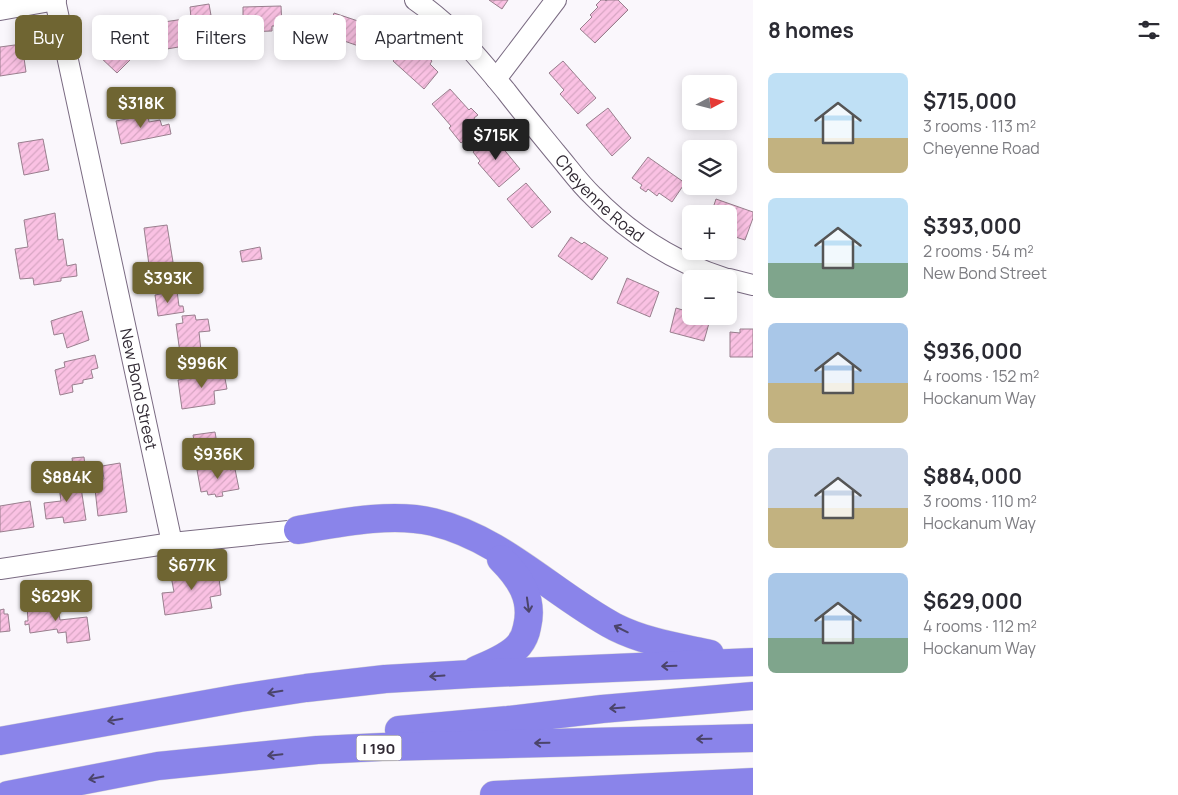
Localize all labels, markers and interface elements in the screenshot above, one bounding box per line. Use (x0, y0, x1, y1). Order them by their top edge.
chip: Buy (15, 15, 82, 60)
chip: Rent (92, 15, 168, 60)
chip: Filters (178, 15, 264, 60)
chip: New (274, 15, 346, 60)
chip: Apartment (356, 15, 482, 60)
text: 8 homes (768, 16, 854, 44)
icon: filters (1135, 16, 1163, 44)
north arrow (682, 75, 738, 130)
map controls (682, 75, 737, 325)
pin: $318K (106, 86, 176, 129)
text: $715,000 (923, 87, 1017, 115)
text: $318K (118, 92, 164, 114)
icon: home (808, 93, 868, 153)
text: 3 rooms · 113 m² (923, 115, 1036, 137)
pin: $715K (461, 119, 531, 161)
text: $715K (473, 124, 519, 146)
text: Cheyenne Road (923, 137, 1040, 159)
button: layers (682, 140, 737, 195)
street label: Cheyenne Road (550, 150, 649, 247)
button: + (682, 205, 737, 260)
text: $393,000 (923, 212, 1022, 240)
icon: home (808, 218, 868, 278)
text: 2 rooms · 54 m² (923, 240, 1034, 262)
pin: $393K (133, 262, 203, 304)
text: New Bond Street (923, 262, 1047, 284)
text: $393K (144, 267, 192, 289)
button: − (682, 270, 737, 325)
street label: New Bond Street (115, 326, 163, 452)
text: $936,000 (923, 337, 1022, 365)
icon: home (808, 343, 868, 403)
pin: $996K (167, 346, 237, 389)
text: $996K (177, 352, 227, 374)
text: 4 rooms · 152 m² (923, 365, 1039, 387)
text: Hockanum Way (923, 387, 1036, 409)
pin: $936K (183, 438, 253, 480)
text: $936K (193, 443, 243, 465)
pin: $884K (32, 460, 102, 503)
text: $884,000 (923, 462, 1022, 490)
text: $884K (42, 466, 92, 488)
icon: home (808, 468, 868, 528)
text: 3 rooms · 110 m² (923, 490, 1037, 512)
text: Hockanum Way (923, 512, 1036, 534)
pin: $677K (157, 548, 227, 591)
text: $677K (168, 554, 216, 576)
pin: $629K (21, 580, 91, 622)
text: $629K (31, 585, 81, 607)
text: $629,000 (923, 587, 1023, 615)
icon: home (808, 593, 868, 653)
one-way arrow (523, 597, 533, 613)
text: 4 rooms · 112 m² (923, 615, 1037, 637)
one-way arrow (614, 624, 629, 633)
text: Hockanum Way (923, 637, 1036, 659)
one-way arrow (662, 661, 678, 670)
one-way arrow (429, 671, 445, 681)
one-way arrow (268, 688, 284, 698)
one-way arrow (609, 703, 625, 712)
one-way arrow (108, 715, 124, 725)
one-way arrow (697, 734, 713, 744)
road number: I 190 (356, 736, 402, 760)
one-way arrow (534, 739, 550, 748)
one-way arrow (267, 750, 283, 759)
one-way arrow (89, 774, 105, 783)

